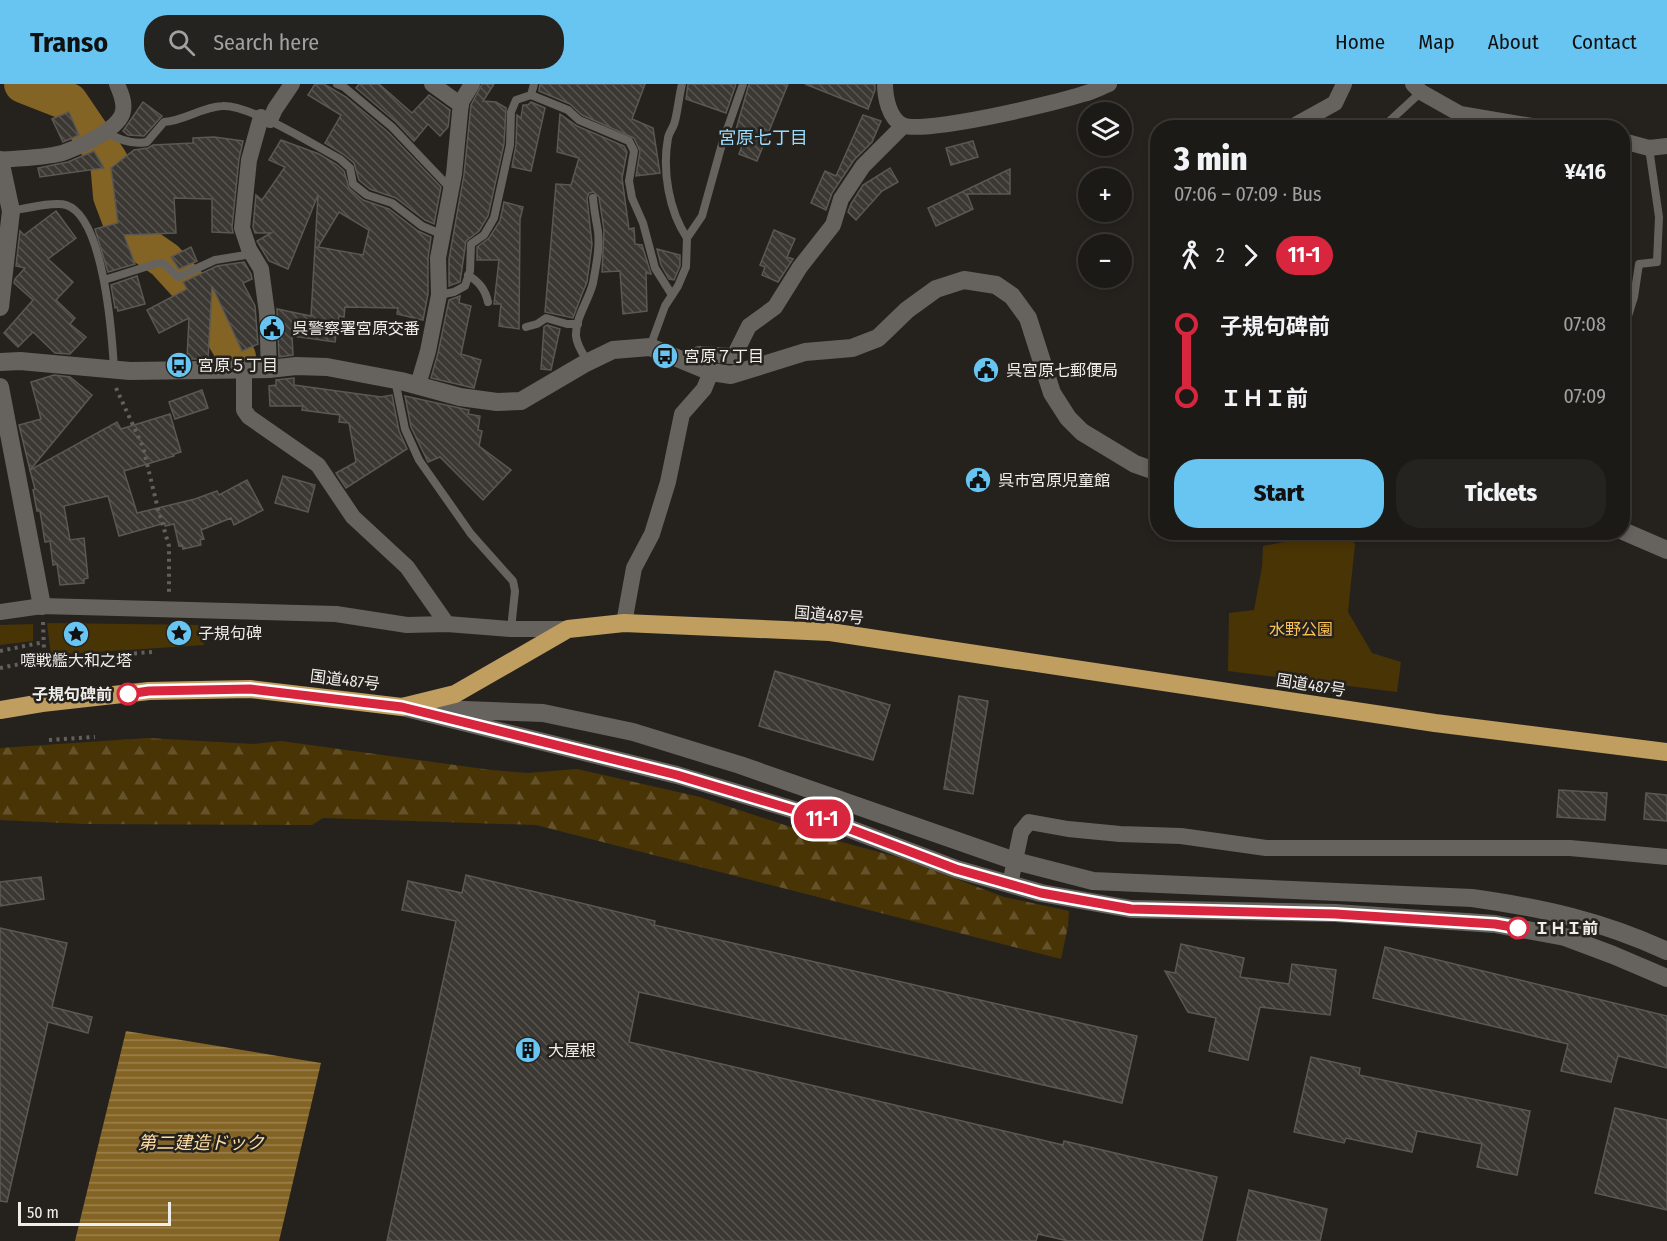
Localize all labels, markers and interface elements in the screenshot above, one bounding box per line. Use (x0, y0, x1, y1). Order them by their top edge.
search box (144, 15, 564, 69)
text: Transo (30, 26, 108, 59)
icon: search (165, 26, 198, 59)
text: Search here (213, 29, 319, 56)
text: Home (1335, 29, 1385, 55)
text: Map (1418, 29, 1455, 55)
text: About (1488, 29, 1539, 55)
text: Contact (1572, 29, 1637, 55)
map controls (1078, 102, 1132, 288)
button: layers (1078, 102, 1132, 156)
district label: 宮原七丁目 (718, 127, 808, 149)
text: 3 min (1174, 139, 1247, 179)
text: ¥416 (1564, 158, 1606, 185)
button: + (1078, 168, 1132, 222)
text: 07:06 – 07:09 · Bus (1174, 182, 1322, 206)
button: − (1078, 234, 1132, 288)
icon: walk (1174, 239, 1207, 272)
icon: forward (1234, 239, 1267, 272)
text: 11-1 (1288, 242, 1321, 268)
text: 2 (1216, 243, 1225, 267)
text: 07:08 (1563, 312, 1606, 336)
public building icon: 呉警察署宮原交番 (257, 313, 287, 343)
text: 子規句碑前 (1220, 313, 1330, 340)
place label: 呉警察署宮原交番 (292, 319, 420, 338)
bus stop icon: 宮原７丁目 (650, 341, 680, 371)
place label: 宮原７丁目 (684, 347, 764, 366)
bus stop icon: 宮原５丁目 (164, 350, 194, 380)
public building icon: 呉宮原七郵便局 (971, 355, 1001, 385)
place label: 宮原５丁目 (198, 356, 278, 375)
place label: 呉宮原七郵便局 (1006, 361, 1118, 380)
text: 07:09 (1564, 384, 1606, 408)
text: ＩＨＩ前 (1220, 385, 1308, 412)
button: Start (1174, 459, 1384, 528)
button: Tickets (1396, 459, 1606, 528)
public building icon: 呉市宮原児童館 (963, 465, 993, 495)
place label: 呉市宮原児童館 (998, 471, 1110, 490)
street label: 国道487号 (793, 602, 865, 628)
place icon: 子規句碑 (164, 618, 194, 648)
place icon: 噫戦艦大和之塔 (61, 619, 91, 649)
park label: 水野公園 (1269, 620, 1333, 639)
place label: 子規句碑 (198, 624, 262, 643)
place label: 噫戦艦大和之塔 (20, 651, 132, 670)
street label: 国道487号 (309, 666, 381, 694)
street label: 国道487号 (1275, 670, 1347, 700)
marker: 子規句碑前 (117, 683, 139, 705)
place label: 子規句碑前 (32, 685, 112, 704)
line badge: 11-1 (780, 800, 864, 838)
text: 11-1 (806, 806, 838, 832)
marker: ＩＨＩ前 (1507, 917, 1529, 939)
place label: ＩＨＩ前 (1534, 919, 1598, 938)
building icon: 大屋根 (513, 1035, 543, 1065)
place label: 大屋根 (548, 1041, 596, 1060)
water label: 第二建造ドック (138, 1132, 265, 1154)
scale bar (18, 1199, 171, 1226)
text: 50 m (27, 1203, 59, 1222)

